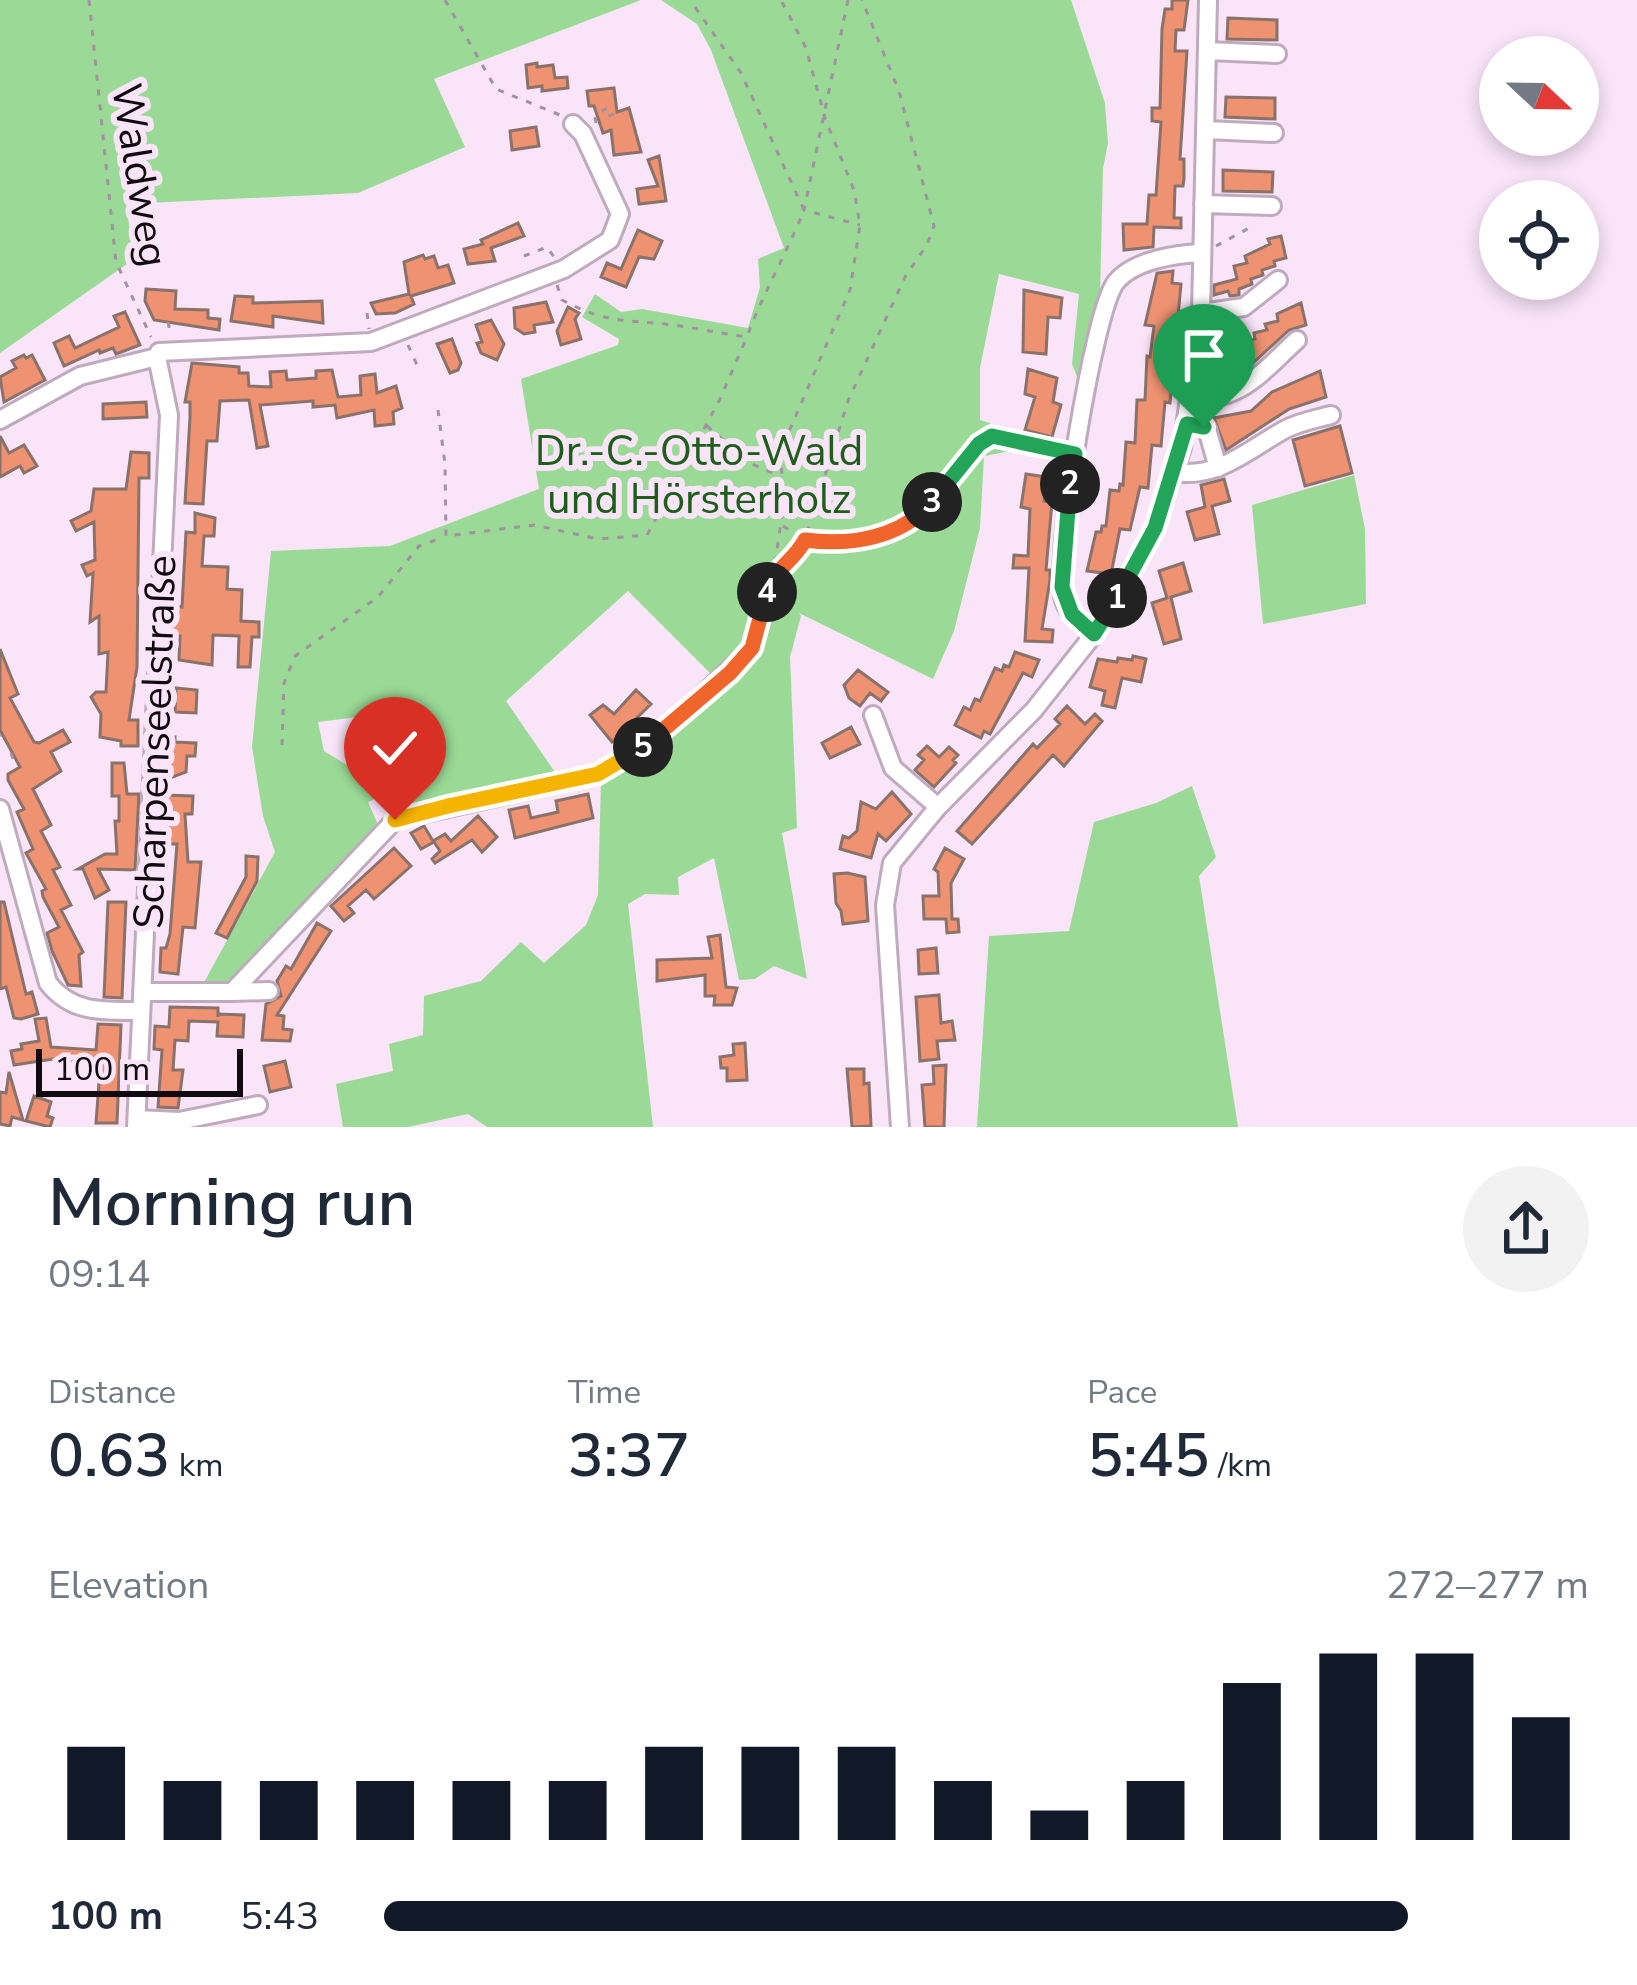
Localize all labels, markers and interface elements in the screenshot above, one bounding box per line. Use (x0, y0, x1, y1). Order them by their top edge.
north arrow (1479, 36, 1599, 156)
map controls (1479, 36, 1599, 300)
street label: Waldweg (97, 80, 182, 271)
button: locate (1479, 180, 1599, 300)
pin (1153, 304, 1255, 427)
icon: arrive (1171, 322, 1237, 388)
park label: Dr.-C.-Otto-Wald und Hörsterholz (535, 423, 863, 528)
pin: 2 (1040, 454, 1100, 514)
text: 2 (1060, 461, 1080, 506)
pin: 3 (902, 472, 962, 532)
text: 3 (922, 479, 942, 524)
street label: Scharpenseelstraße (120, 554, 191, 930)
pin: 4 (737, 562, 797, 622)
pin: 1 (1087, 568, 1147, 628)
text: 4 (757, 569, 777, 614)
text: 1 (1107, 575, 1127, 620)
pin (344, 697, 446, 820)
icon: check (362, 715, 428, 781)
pin: 5 (613, 717, 673, 777)
text: 5 (633, 724, 653, 769)
scale bar (36, 1043, 243, 1096)
text: 100 m (54, 1047, 150, 1092)
text: Morning run (48, 1158, 416, 1248)
button: share (1463, 1166, 1589, 1292)
text: 09:14 (48, 1248, 151, 1301)
text: Distance (48, 1370, 176, 1415)
text: Time (568, 1370, 641, 1415)
text: Pace (1087, 1370, 1157, 1415)
text: 0.63 (48, 1415, 170, 1497)
text: 3:37 (568, 1415, 690, 1497)
text: 5:45 (1087, 1415, 1210, 1497)
text: km (170, 1443, 223, 1488)
text: /km (1210, 1443, 1272, 1488)
text: Elevation (48, 1559, 209, 1612)
text: 272–277 m (1386, 1559, 1589, 1612)
text: 100 m (48, 1890, 163, 1943)
text: 5:43 (240, 1890, 319, 1943)

